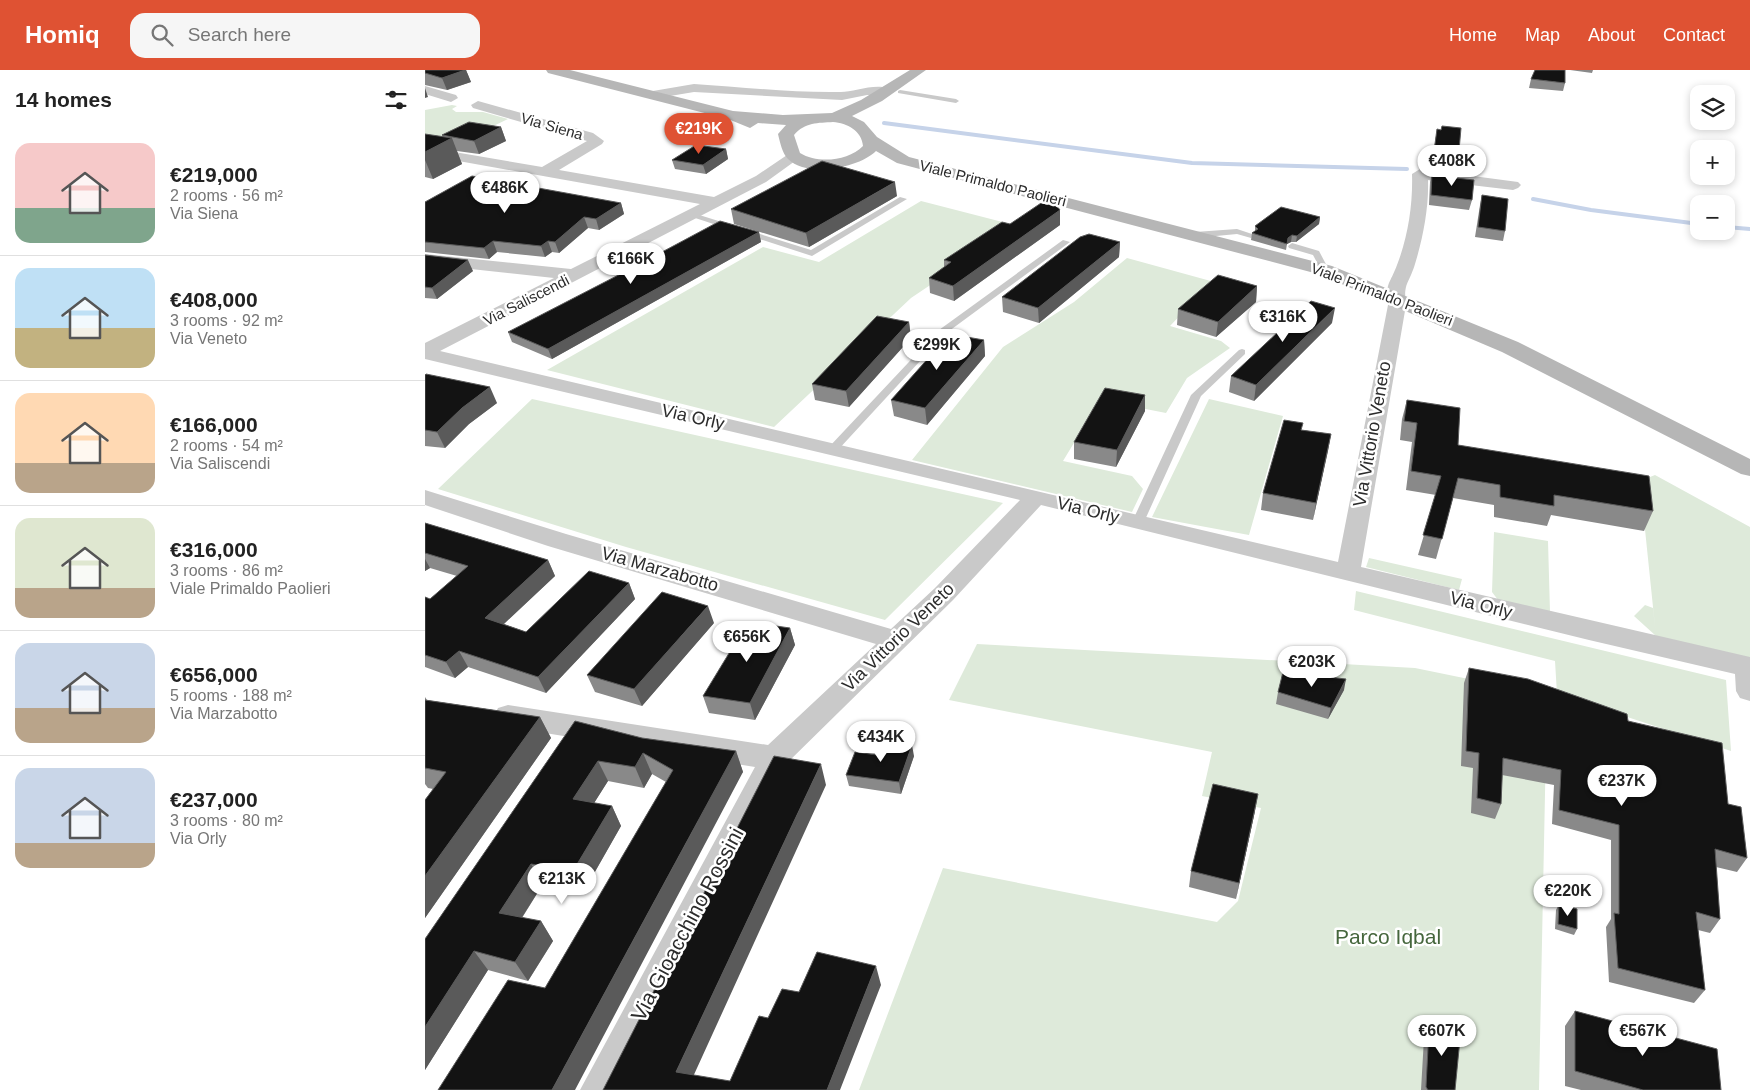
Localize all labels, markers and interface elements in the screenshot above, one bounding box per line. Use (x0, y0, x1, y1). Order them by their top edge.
search box (130, 13, 480, 58)
text: Homiq (25, 21, 100, 48)
icon: search (148, 21, 176, 49)
text: Search here (188, 24, 291, 45)
text: Home (1449, 25, 1497, 45)
text: Map (1525, 25, 1560, 45)
text: About (1588, 25, 1635, 45)
text: Contact (1663, 25, 1725, 45)
map controls (1690, 85, 1735, 240)
button: layers (1690, 85, 1735, 130)
icon: filters (382, 86, 410, 114)
text: 14 homes (15, 88, 112, 111)
street label: Via Siena (519, 109, 586, 143)
pin: €219K (664, 112, 734, 155)
text: €219K (675, 120, 723, 137)
button: + (1690, 140, 1735, 185)
pin: €408K (1417, 144, 1487, 187)
text: €408K (1428, 152, 1476, 169)
street label: Viale Primaldo Paolieri (918, 157, 1068, 209)
icon: home (55, 163, 115, 223)
text: €219,000 (170, 163, 258, 186)
pin: €486K (470, 172, 540, 214)
text: €486K (481, 179, 529, 196)
text: 2 rooms · 56 m² (170, 187, 283, 204)
button: − (1690, 195, 1735, 240)
text: Via Siena (170, 205, 238, 222)
pin: €166K (596, 242, 666, 285)
text: €166K (607, 250, 655, 267)
street label: Viale Primaldo Paolieri (1309, 259, 1455, 329)
street label: Via Saliscendi (480, 271, 572, 329)
icon: home (55, 288, 115, 348)
text: €408,000 (170, 288, 258, 311)
pin: €316K (1248, 300, 1318, 343)
text: €316K (1259, 308, 1307, 325)
text: 3 rooms · 92 m² (170, 312, 283, 329)
pin: €299K (902, 328, 972, 371)
text: Via Veneto (170, 330, 247, 347)
text: €299K (913, 336, 961, 353)
street label: Via Vittorio Veneto (1349, 360, 1395, 508)
street label: Via Orly (660, 400, 726, 434)
icon: home (55, 413, 115, 473)
text: €166,000 (170, 413, 258, 436)
text: 2 rooms · 54 m² (170, 437, 283, 454)
text: Via Saliscendi (170, 455, 270, 472)
street label: Via Orly (1055, 493, 1121, 527)
icon: home (55, 538, 115, 598)
text: €316,000 (170, 538, 258, 561)
street label: Via Marzabotto (599, 543, 721, 595)
text: 3 rooms · 86 m² (170, 562, 283, 579)
street label: Via Vittorio Veneto (838, 579, 958, 695)
text: Viale Primaldo Paolieri (170, 580, 331, 597)
street label: Via Orly (1448, 588, 1514, 622)
pin: €656K (712, 620, 782, 663)
text: €656K (723, 628, 771, 645)
pin: €203K (1277, 646, 1347, 688)
text: €203K (1288, 653, 1336, 670)
icon: home (55, 663, 115, 723)
text: €656,000 (170, 663, 258, 686)
text: 5 rooms · 188 m² (170, 687, 292, 704)
text: Via Marzabotto (170, 705, 277, 722)
pin: €434K (846, 720, 916, 763)
text: €434K (857, 728, 905, 745)
pin: €237K (1587, 764, 1657, 807)
text: €237K (1598, 772, 1646, 789)
icon: home (55, 788, 115, 848)
text: €237,000 (170, 788, 258, 811)
text: 3 rooms · 80 m² (170, 812, 283, 829)
street label: Via Gioacchino Rossini (626, 823, 748, 1025)
text: Via Orly (170, 830, 227, 847)
pin: €213K (527, 862, 597, 905)
text: €213K (538, 870, 586, 887)
pin: €220K (1533, 874, 1603, 917)
text: €220K (1544, 882, 1592, 899)
park label: Parco Iqbal (1335, 925, 1441, 948)
pin: €607K (1407, 1014, 1477, 1057)
pin: €567K (1608, 1014, 1678, 1057)
text: €607K (1418, 1022, 1466, 1039)
text: €567K (1619, 1022, 1667, 1039)

